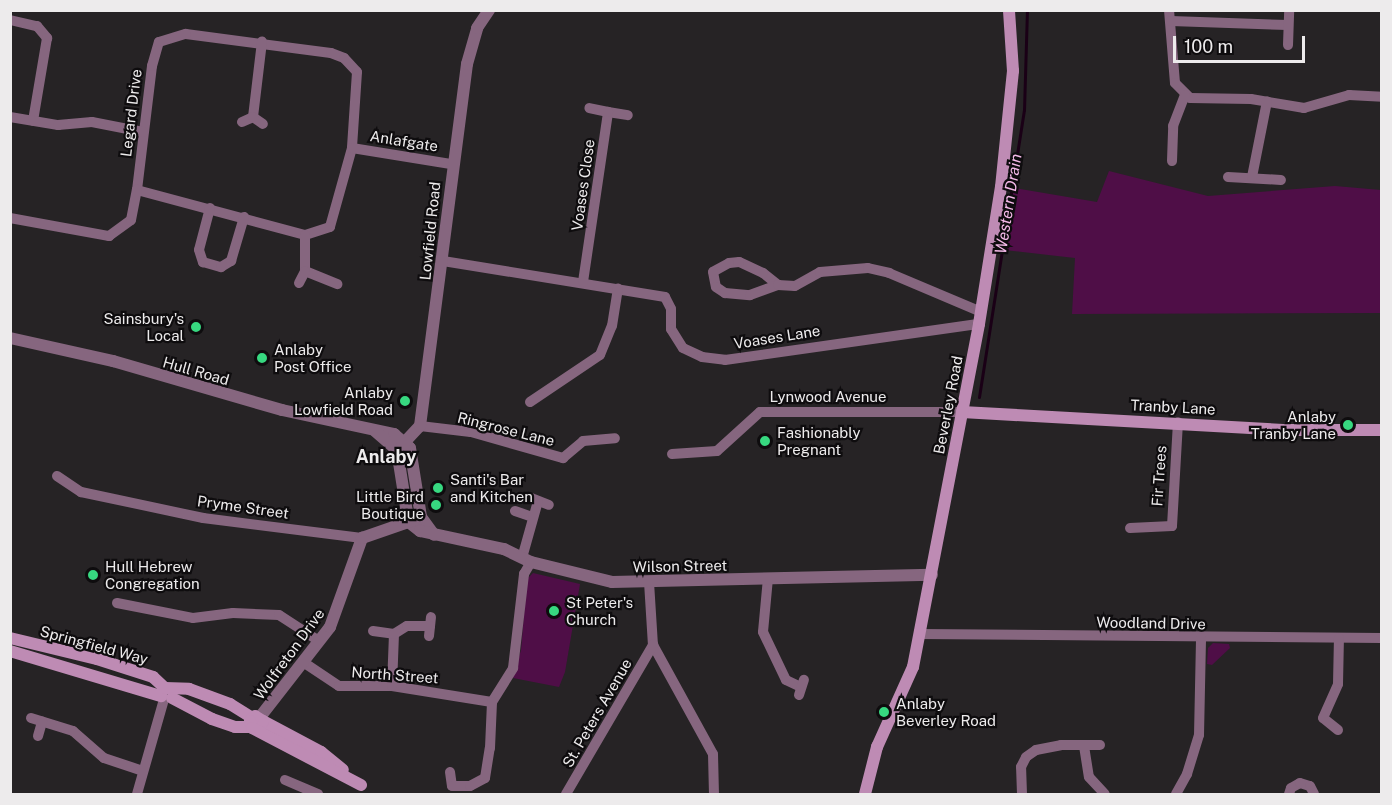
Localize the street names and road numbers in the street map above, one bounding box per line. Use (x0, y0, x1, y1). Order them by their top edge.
street label: Legard Drive (117, 68, 145, 158)
street label: Anlafgate (369, 127, 439, 155)
street label: Voases Close (568, 138, 598, 232)
street label: Lowfield Road (416, 181, 444, 281)
street label: Voases Lane (733, 321, 821, 353)
street label: Hull Road (161, 353, 231, 389)
street label: Beverley Road (930, 354, 966, 456)
street label: Lynwood Avenue (769, 388, 887, 406)
street label: Tranby Lane (1130, 396, 1216, 418)
street label: Ringrose Lane (455, 408, 557, 450)
street label: Fir Trees (1148, 445, 1170, 507)
street label: Pryme Street (196, 492, 290, 522)
street label: Wilson Street (633, 556, 727, 576)
street label: Wolfreton Drive (250, 605, 328, 703)
street label: Woodland Drive (1096, 613, 1206, 633)
street label: Springfield Way (38, 622, 150, 668)
street label: St. Peters Avenue (558, 655, 636, 771)
street label: North Street (351, 663, 439, 687)

